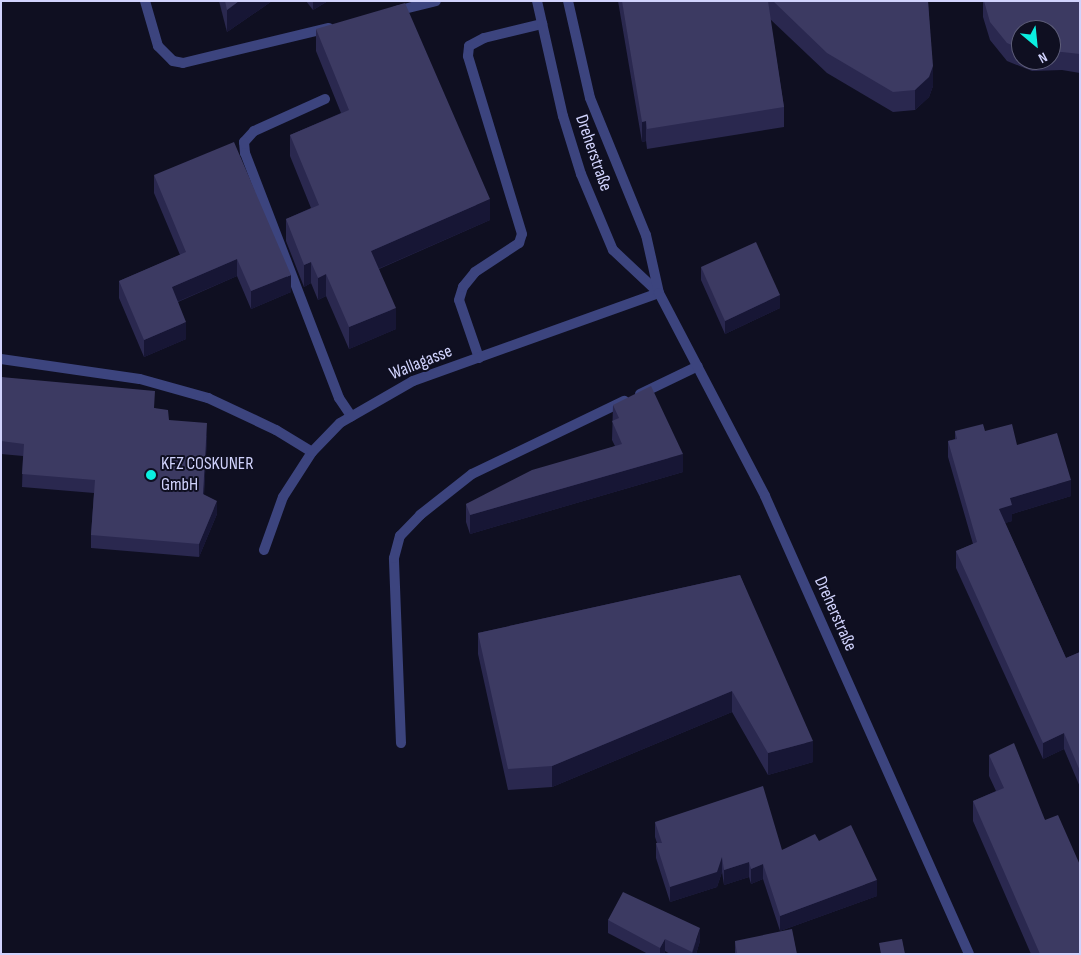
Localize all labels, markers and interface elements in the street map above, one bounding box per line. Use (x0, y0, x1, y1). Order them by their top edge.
north arrow (1011, 20, 1061, 70)
text: N (1036, 49, 1050, 67)
street label: Dreherstraße (570, 112, 616, 194)
street label: Wallagasse (387, 341, 455, 385)
place label: KFZ COSKUNER GmbH (161, 454, 254, 496)
marker: KFZ COSKUNER GmbH (145, 469, 157, 481)
street label: Dreherstraße (809, 573, 861, 655)

